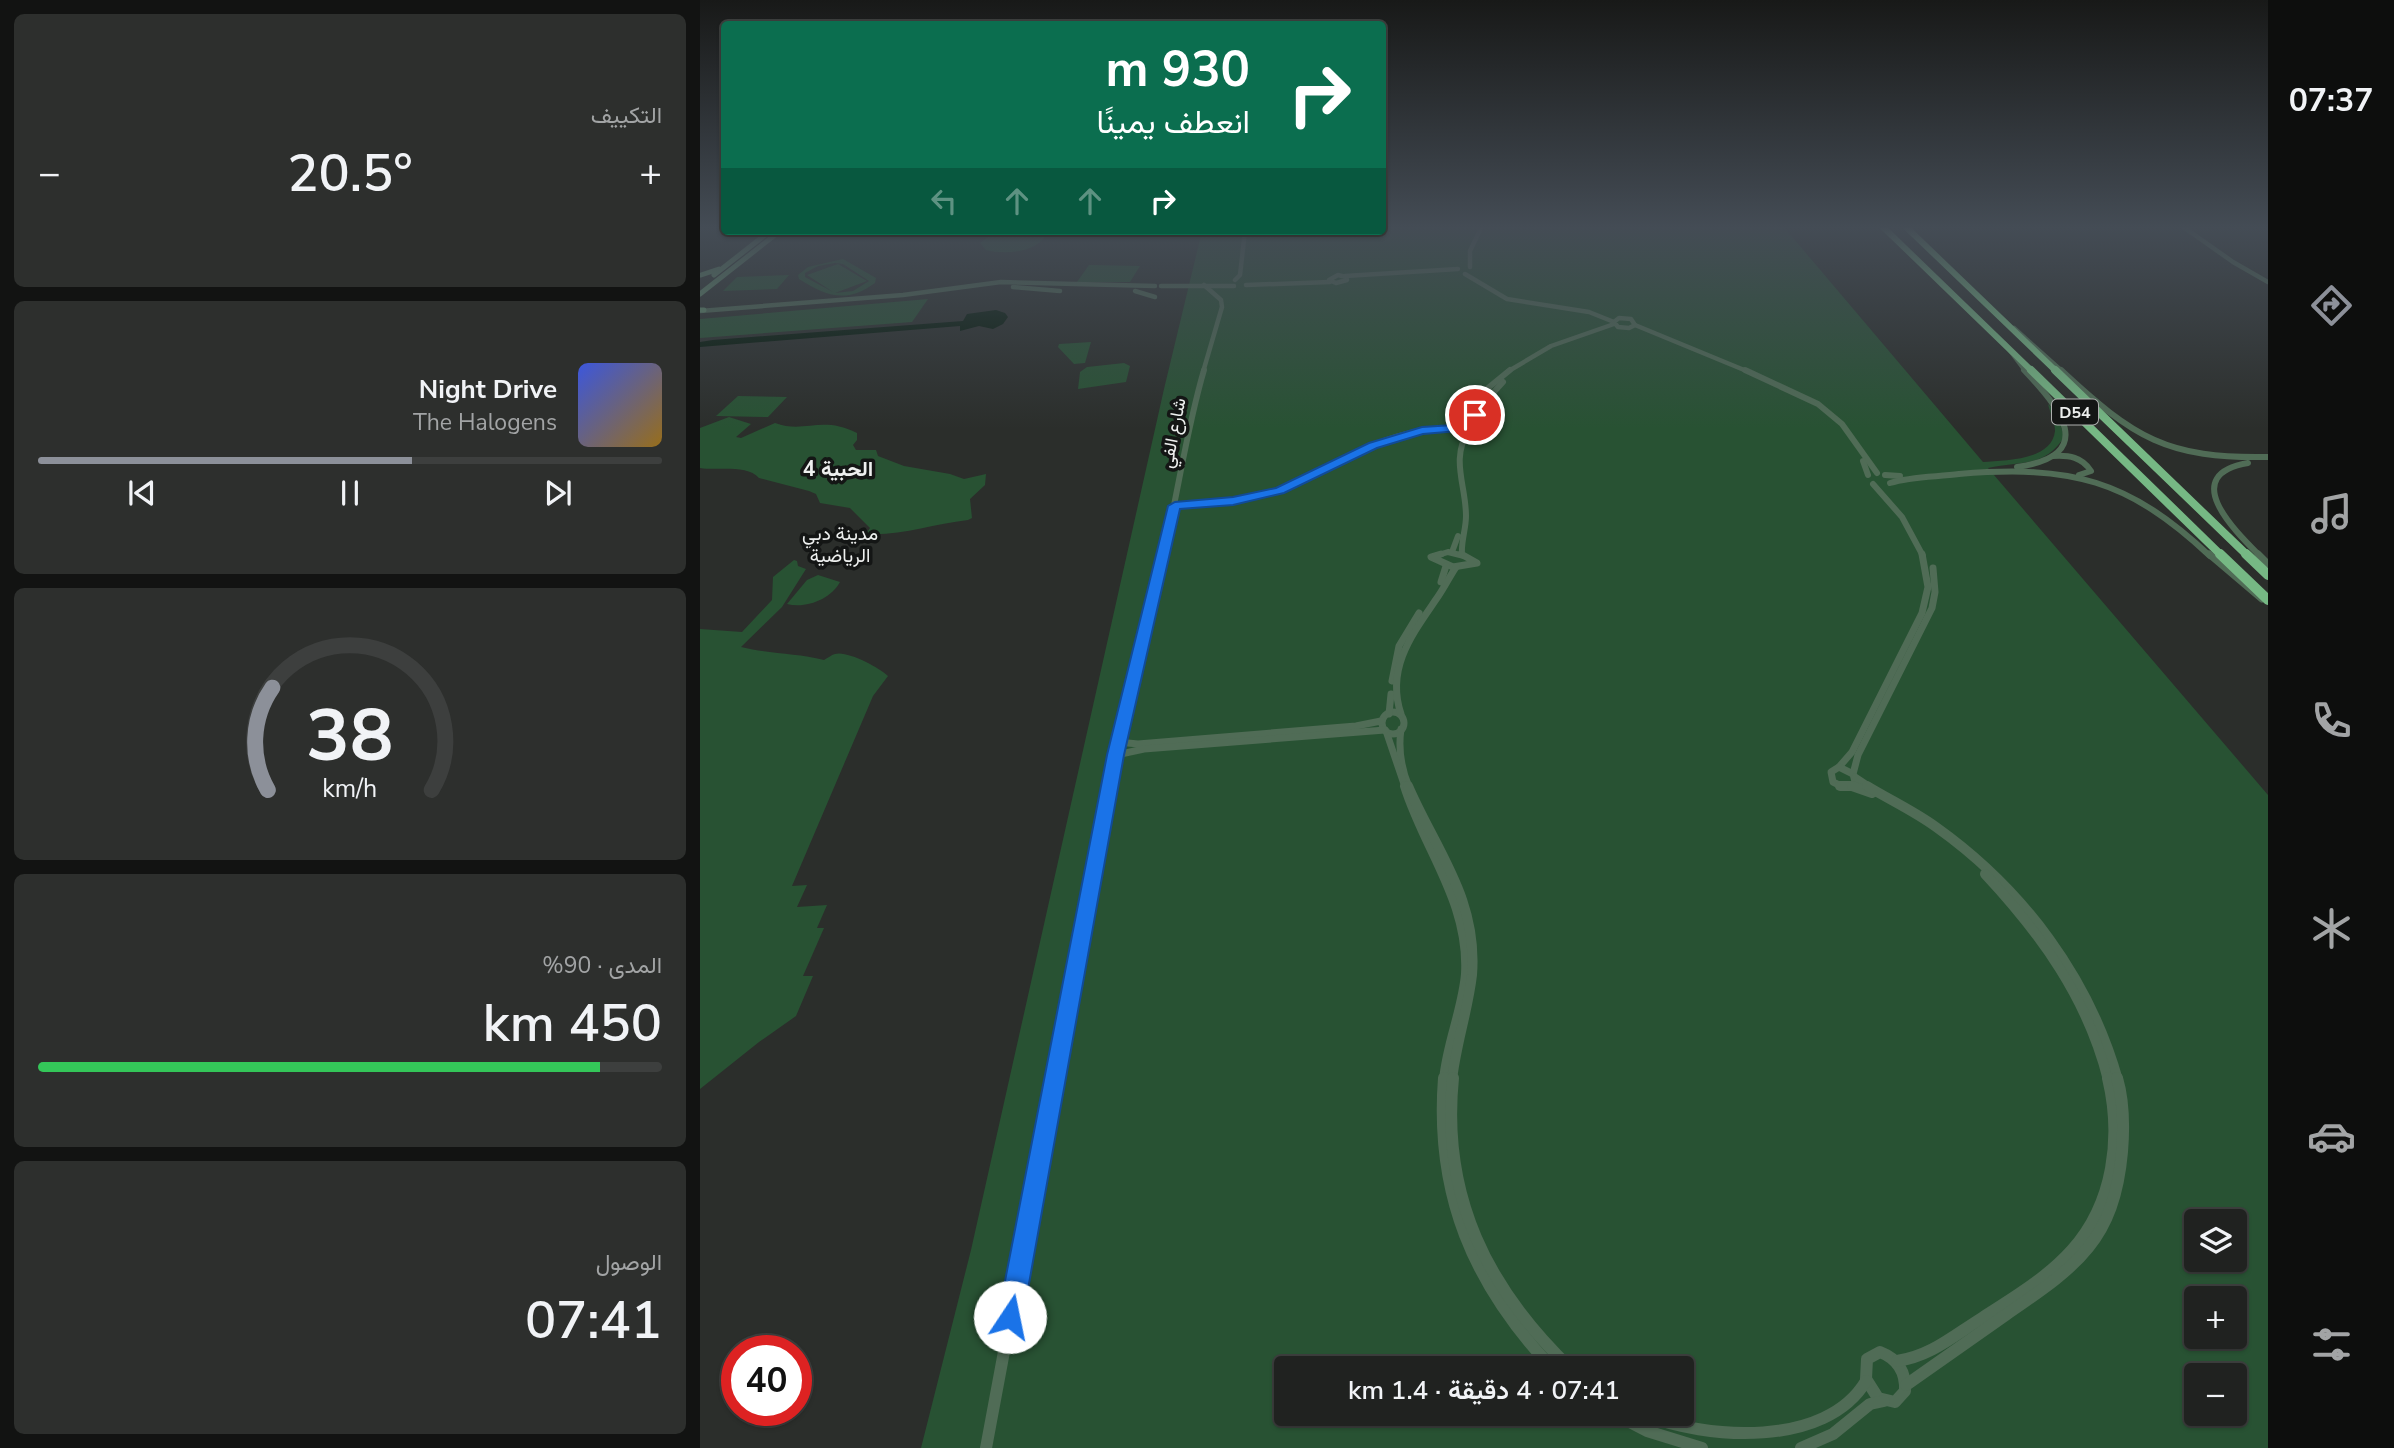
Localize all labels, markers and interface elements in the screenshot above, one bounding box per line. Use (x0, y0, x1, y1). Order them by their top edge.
text: 930 m (1106, 36, 1250, 103)
icon: right (1274, 49, 1365, 140)
text: 07:37 (2289, 79, 2373, 122)
text: التكييف (591, 100, 662, 131)
text: انعطف يمينًا (1097, 101, 1250, 144)
text: 20.5° (287, 138, 413, 209)
text: − (38, 148, 61, 199)
text: + (639, 148, 662, 199)
icon: left (925, 182, 963, 220)
icon: ahead (998, 182, 1036, 220)
icon: ahead (1071, 182, 1109, 220)
icon: right (1144, 182, 1182, 220)
icon: directions (2307, 281, 2356, 330)
text: Night Drive (419, 372, 557, 407)
pin (1445, 385, 1505, 445)
street label: شارع الفي (1154, 396, 1194, 471)
icon: arrive (1456, 396, 1494, 434)
road number: D54 (2052, 400, 2098, 424)
text: The Halogens (413, 407, 557, 438)
district label: الحبية 4 (803, 455, 873, 483)
icon: previous (123, 474, 161, 512)
icon: pause (331, 474, 369, 512)
icon: next (539, 474, 577, 512)
icon: music (2307, 489, 2356, 538)
district label: مدينة دبي الرياضية (802, 521, 878, 569)
text: 38 (306, 686, 394, 786)
icon: phone (2307, 696, 2356, 745)
text: km/h (322, 772, 378, 806)
icon: climate (2307, 904, 2356, 953)
text: المدى · 90% (542, 950, 662, 981)
text: 450 km (483, 988, 662, 1059)
icon: car (2307, 1112, 2356, 1161)
map controls (2184, 1209, 2247, 1426)
button: layers (2184, 1209, 2247, 1272)
text: الوصول (596, 1247, 662, 1278)
position arrow (973, 1280, 1047, 1354)
text: 07:41 (525, 1285, 662, 1356)
button: + (2184, 1286, 2247, 1349)
icon: filters (2307, 1320, 2356, 1369)
speed limit sign: 40 (721, 1335, 812, 1426)
button: − (2184, 1363, 2247, 1426)
text: 07:41 · 4 دقيقة · 1.4 km (1348, 1373, 1620, 1408)

